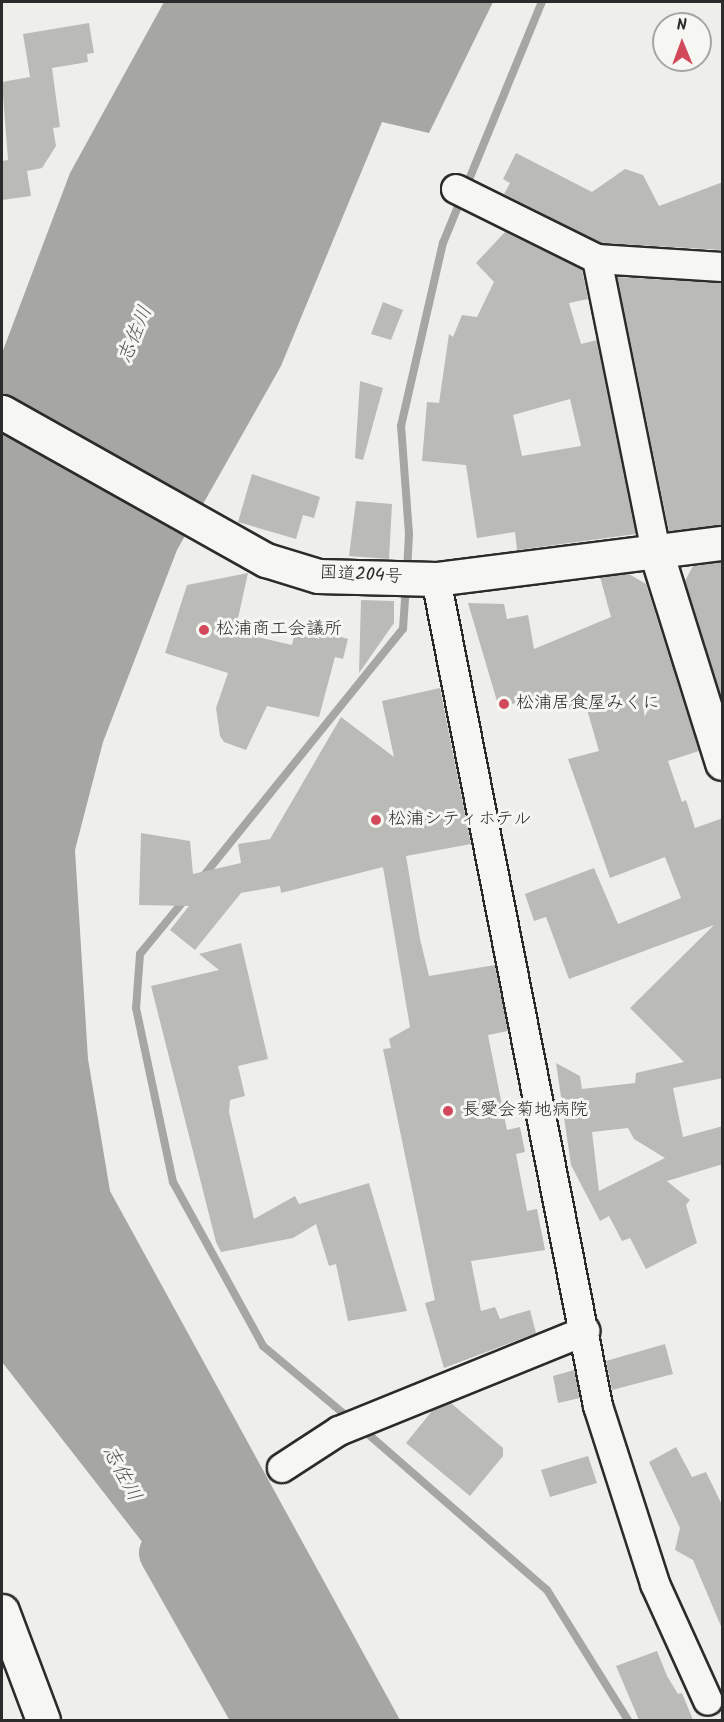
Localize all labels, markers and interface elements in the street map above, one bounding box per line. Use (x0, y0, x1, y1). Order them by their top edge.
north arrow (652, 12, 712, 72)
text: N (676, 13, 687, 38)
water label: 志佐川 (113, 303, 159, 367)
street label: 国道204号 (319, 563, 403, 589)
place label: 松浦商工会議所 (216, 619, 342, 641)
marker: 松浦商工会議所 (197, 623, 211, 637)
place label: 松浦居食屋みくに (516, 693, 660, 715)
marker: 松浦居食屋みくに (497, 697, 511, 711)
place label: 松浦シティホテル (388, 809, 532, 831)
marker: 松浦シティホテル (369, 813, 383, 827)
place label: 長愛会菊地病院 (462, 1100, 588, 1122)
marker: 長愛会菊地病院 (439, 1102, 457, 1120)
water label: 志佐川 (96, 1442, 146, 1506)

